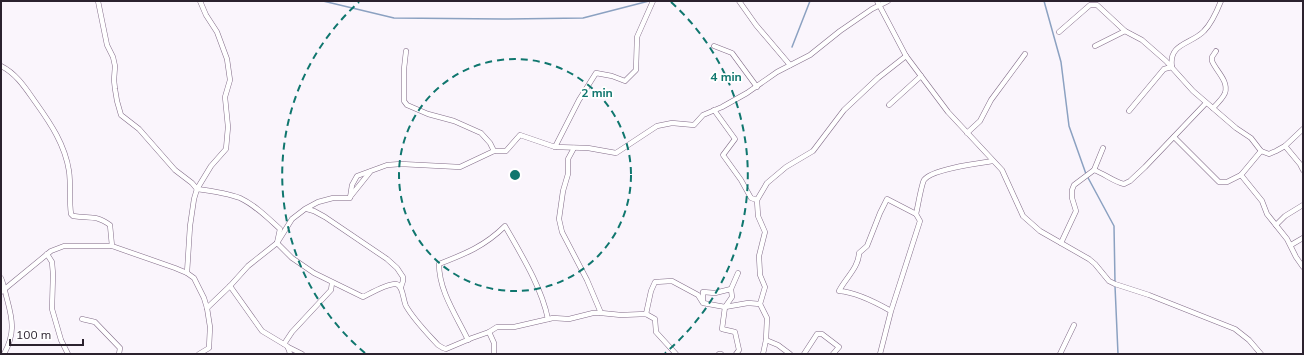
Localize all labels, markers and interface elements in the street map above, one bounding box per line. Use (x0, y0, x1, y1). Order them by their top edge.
text: 4 min (710, 69, 742, 84)
text: 2 min (581, 85, 613, 100)
centre of rings (508, 168, 522, 182)
scale bar (10, 321, 83, 347)
text: 100 m (16, 327, 51, 342)

